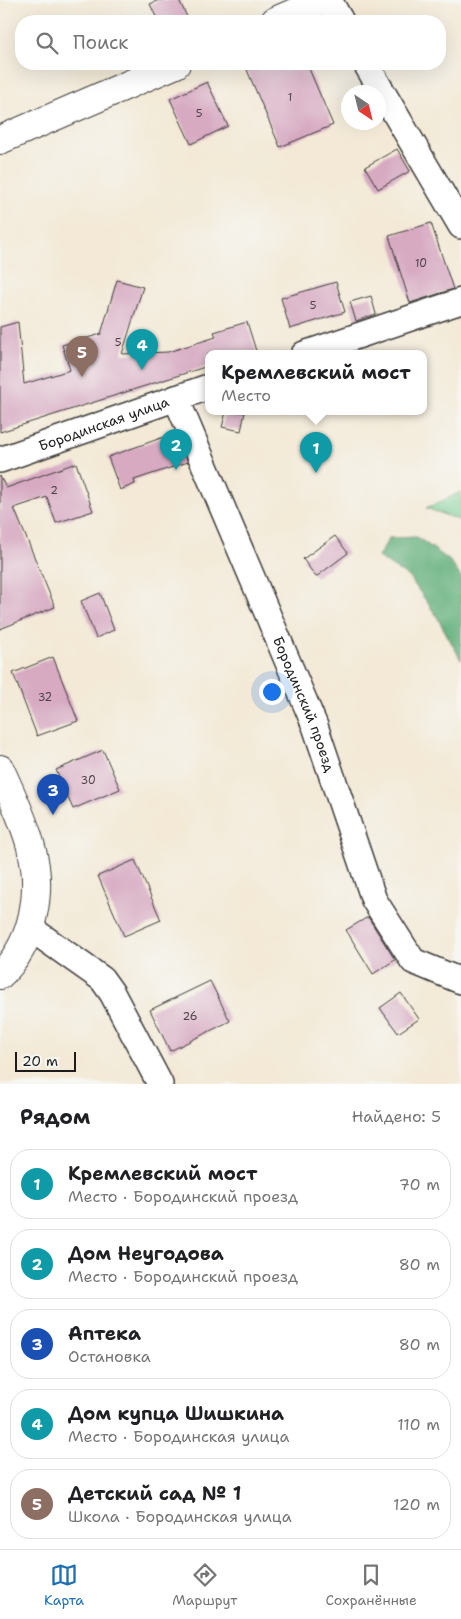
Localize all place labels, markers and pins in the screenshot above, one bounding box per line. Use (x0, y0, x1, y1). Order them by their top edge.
pin: 4 (126, 329, 158, 370)
pin: 5 (66, 336, 98, 377)
pin: 2 (160, 429, 192, 470)
pin: 1 (300, 432, 332, 473)
pin: 3 (37, 774, 69, 815)

